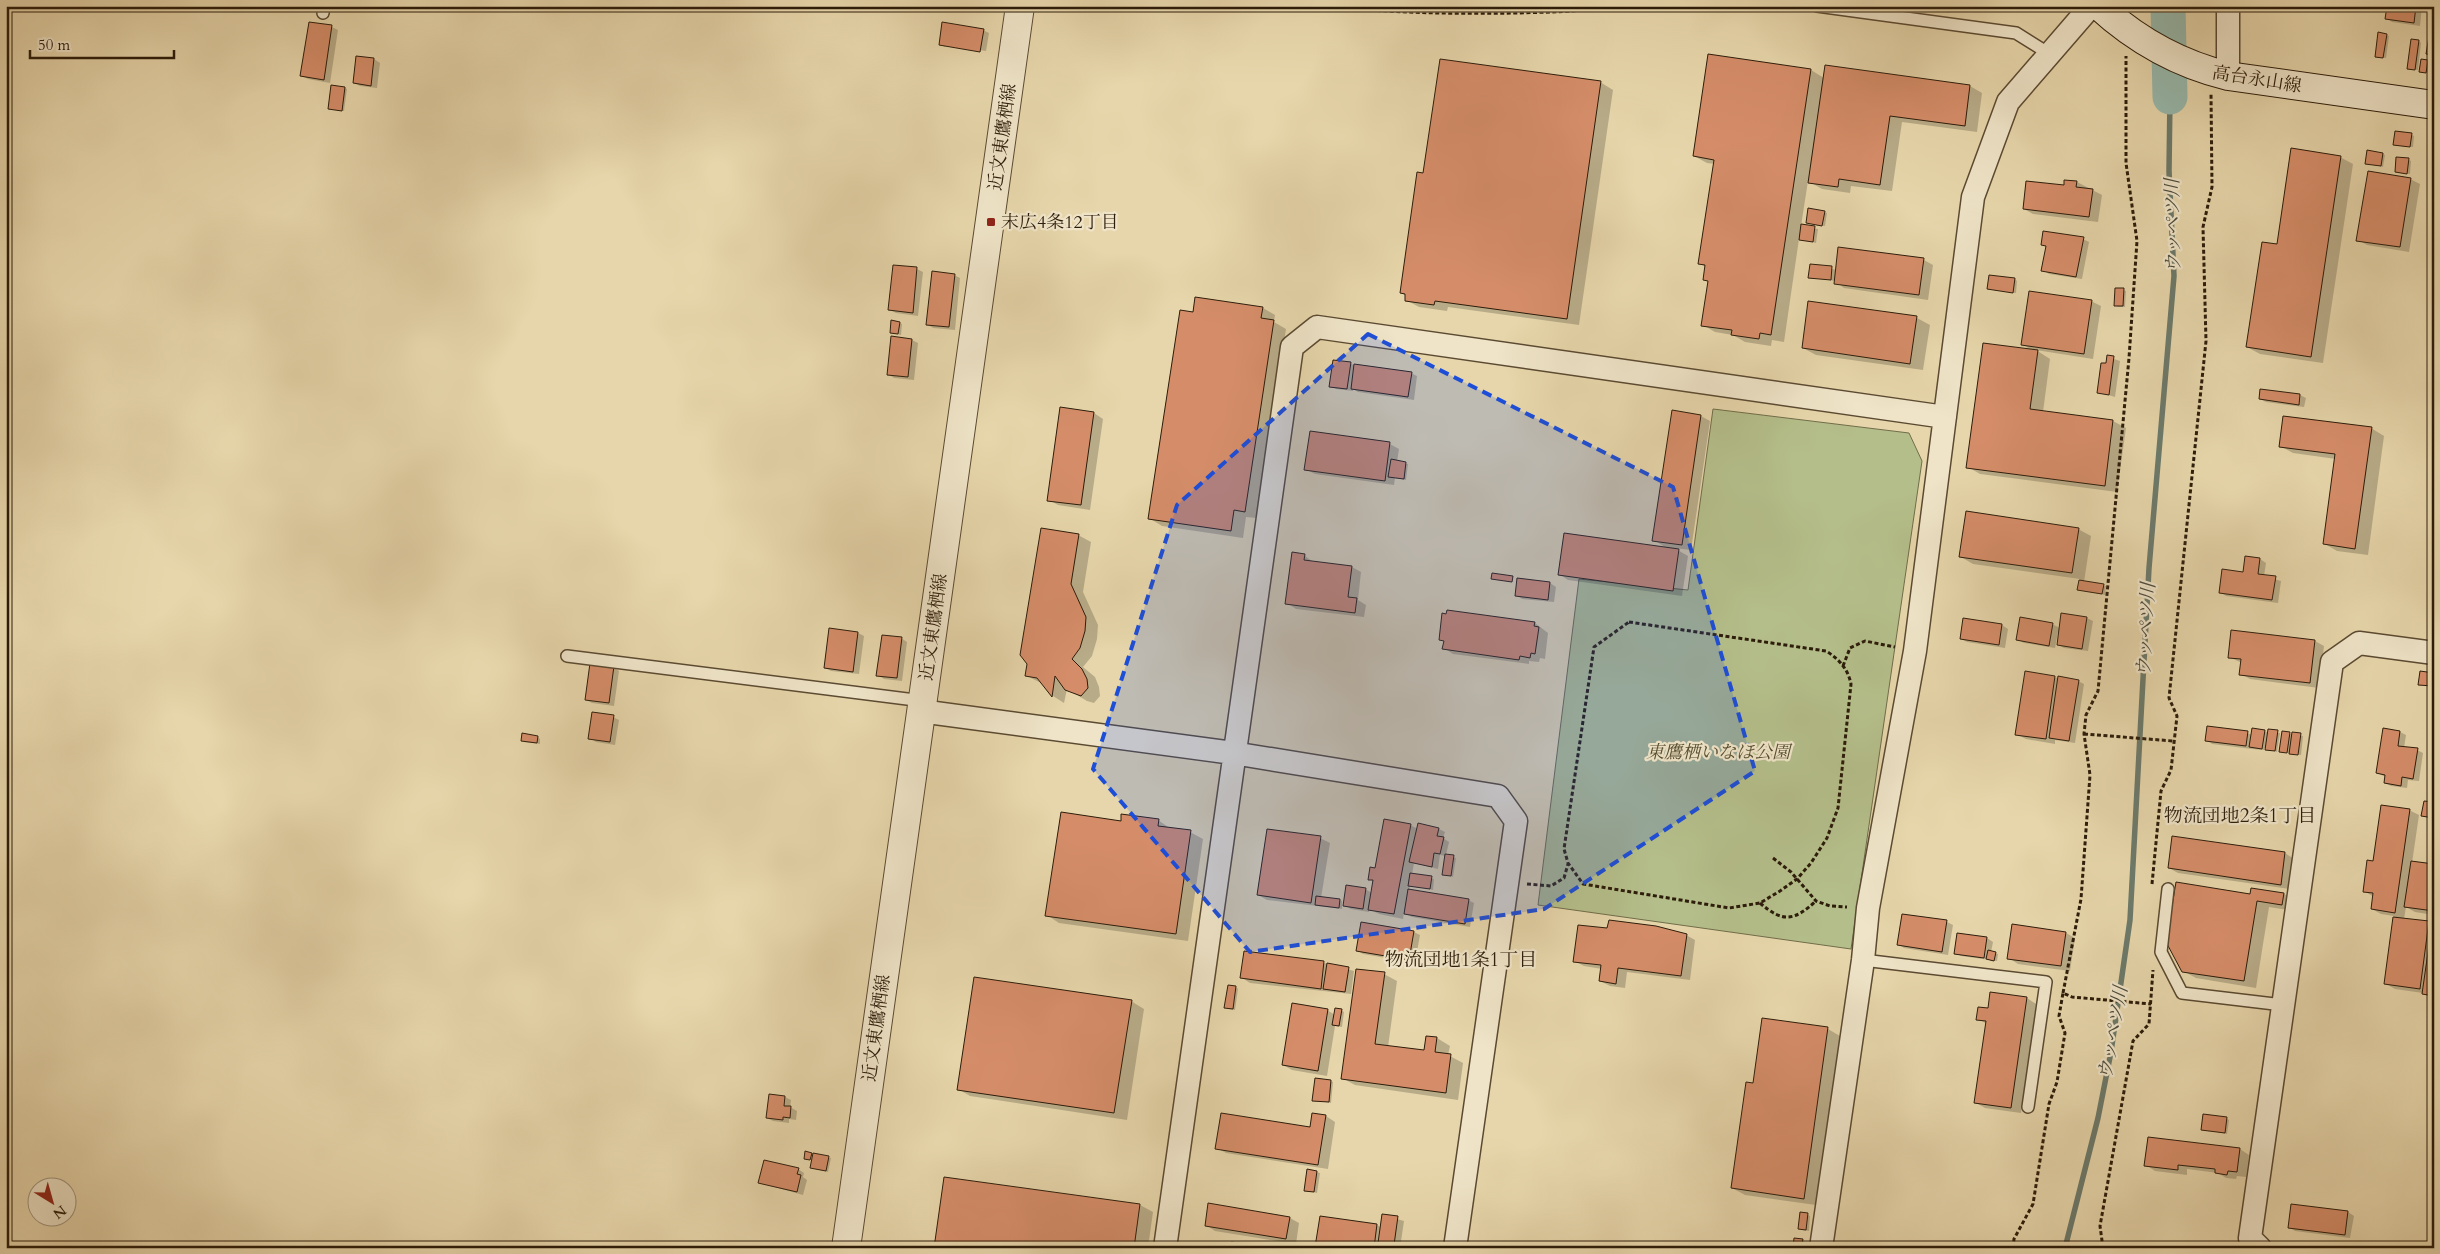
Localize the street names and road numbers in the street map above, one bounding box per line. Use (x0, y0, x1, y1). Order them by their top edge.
street label: 高台永山線 (2211, 60, 2303, 99)
street label: 近文東鷹栖線 (983, 82, 1022, 192)
street label: 近文東鷹栖線 (914, 572, 953, 682)
street label: 近文東鷹栖線 (857, 973, 896, 1083)

